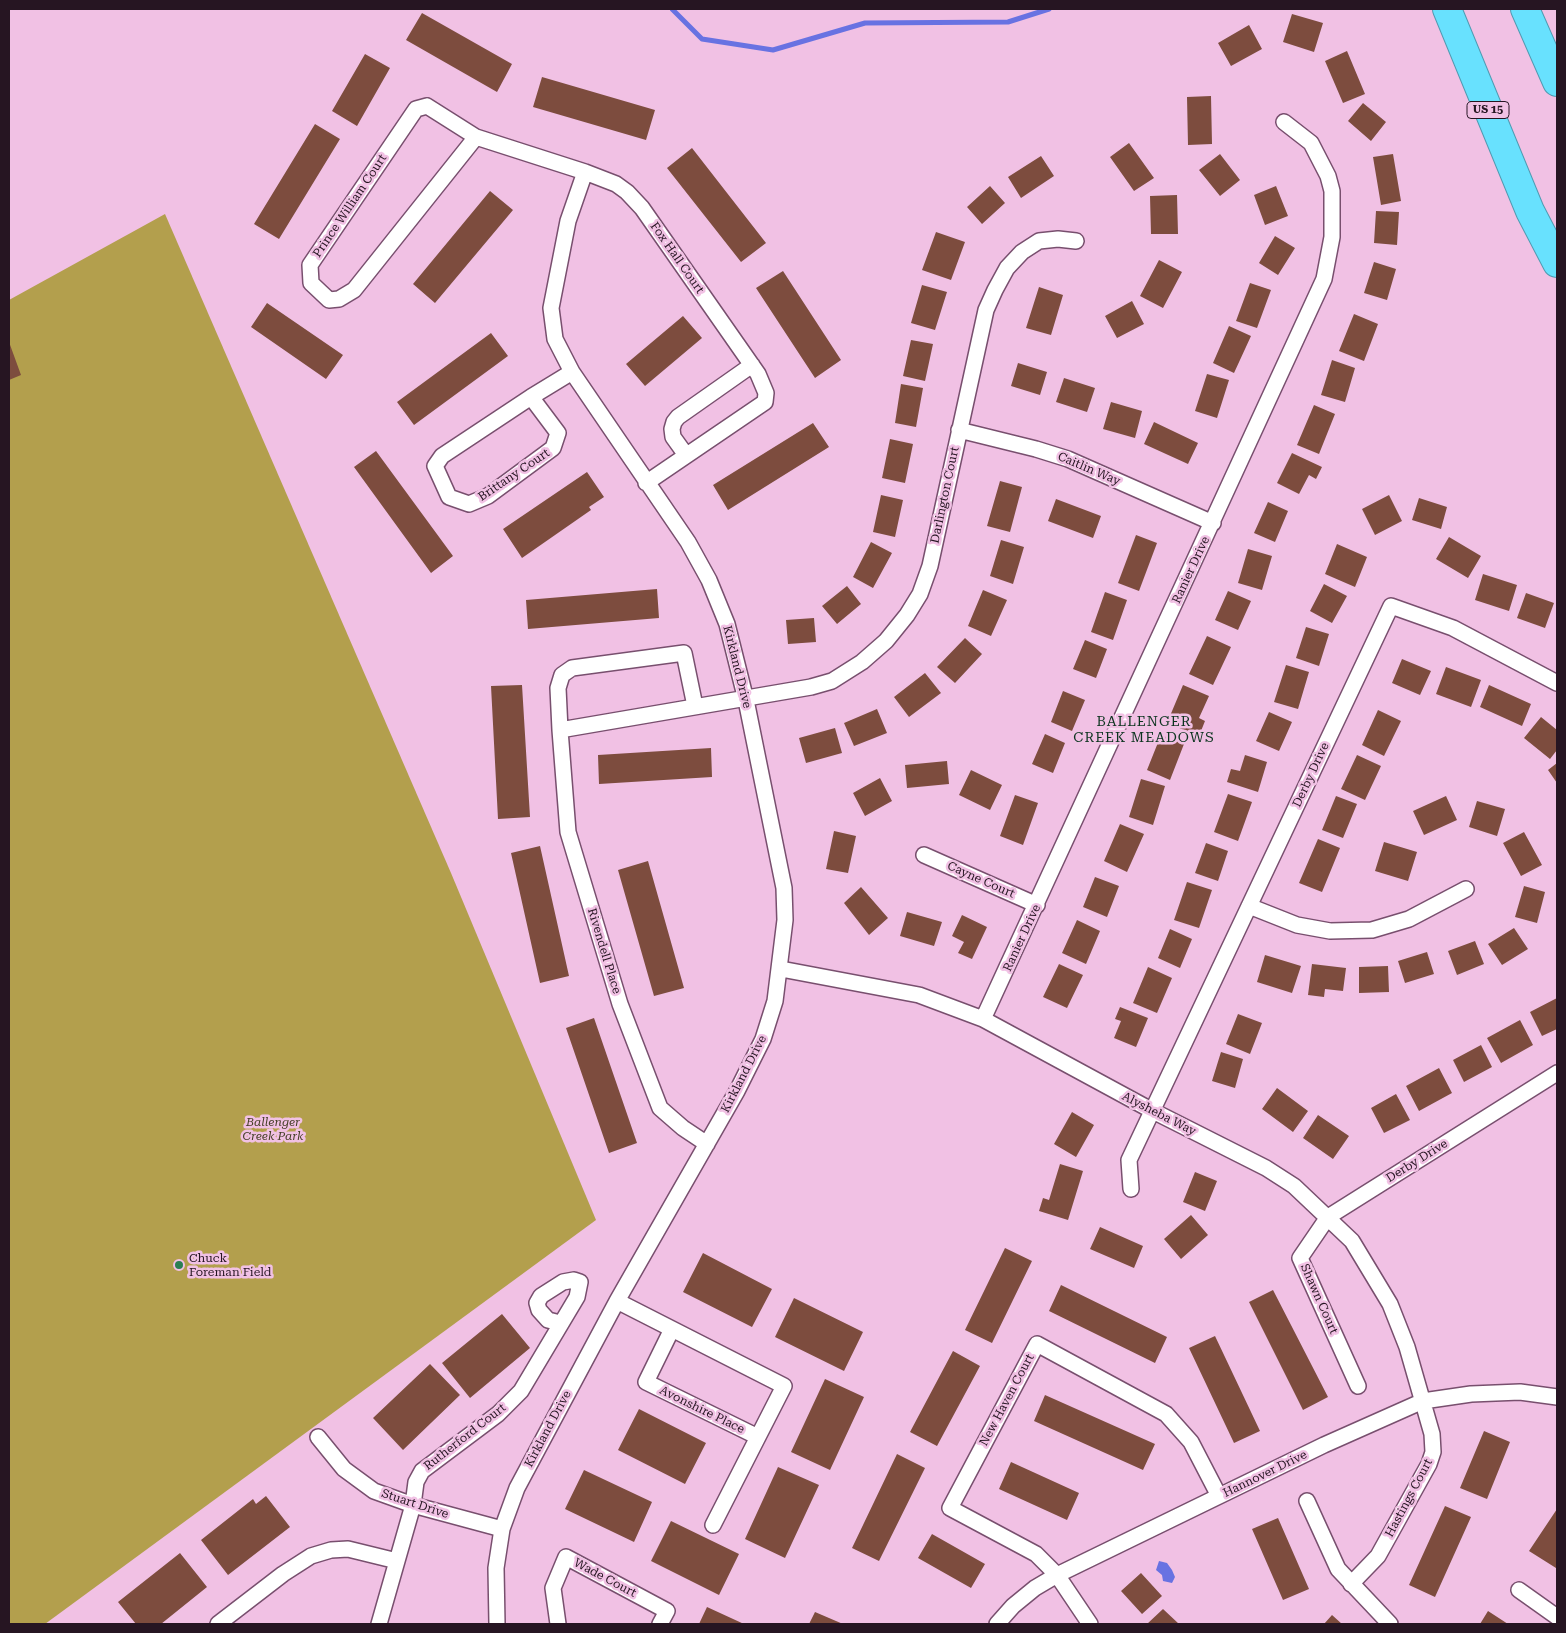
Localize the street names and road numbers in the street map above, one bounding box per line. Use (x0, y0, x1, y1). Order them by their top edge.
road number: US 15 (1467, 102, 1509, 118)
street label: Prince William Court (310, 152, 390, 260)
street label: Fox Hall Court (647, 220, 707, 296)
street label: Darlington Court (928, 445, 962, 545)
street label: Brittany Court (476, 446, 552, 504)
street label: Caitlin Way (1055, 449, 1123, 489)
street label: Ranier Drive (1169, 534, 1213, 606)
street label: Kirkland Drive (720, 624, 754, 710)
street label: Derby Drive (1290, 740, 1332, 810)
street label: Cayne Court (945, 859, 1017, 901)
street label: Ranier Drive (1000, 902, 1044, 974)
street label: Rivendell Place (584, 906, 624, 996)
street label: Kirkland Drive (718, 1033, 770, 1115)
street label: Alysheba Way (1120, 1089, 1198, 1139)
street label: Derby Drive (1384, 1136, 1450, 1186)
street label: Shawn Court (1297, 1262, 1341, 1336)
street label: New Haven Court (977, 1352, 1037, 1448)
street label: Avonshire Place (657, 1383, 747, 1437)
street label: Kirkland Drive (522, 1388, 574, 1470)
street label: Rutherford Court (421, 1401, 509, 1473)
street label: Hannover Drive (1221, 1447, 1309, 1501)
street label: Hastings Court (1382, 1456, 1436, 1540)
street label: Stuart Drive (380, 1486, 450, 1522)
street label: Wade Court (571, 1556, 639, 1600)

